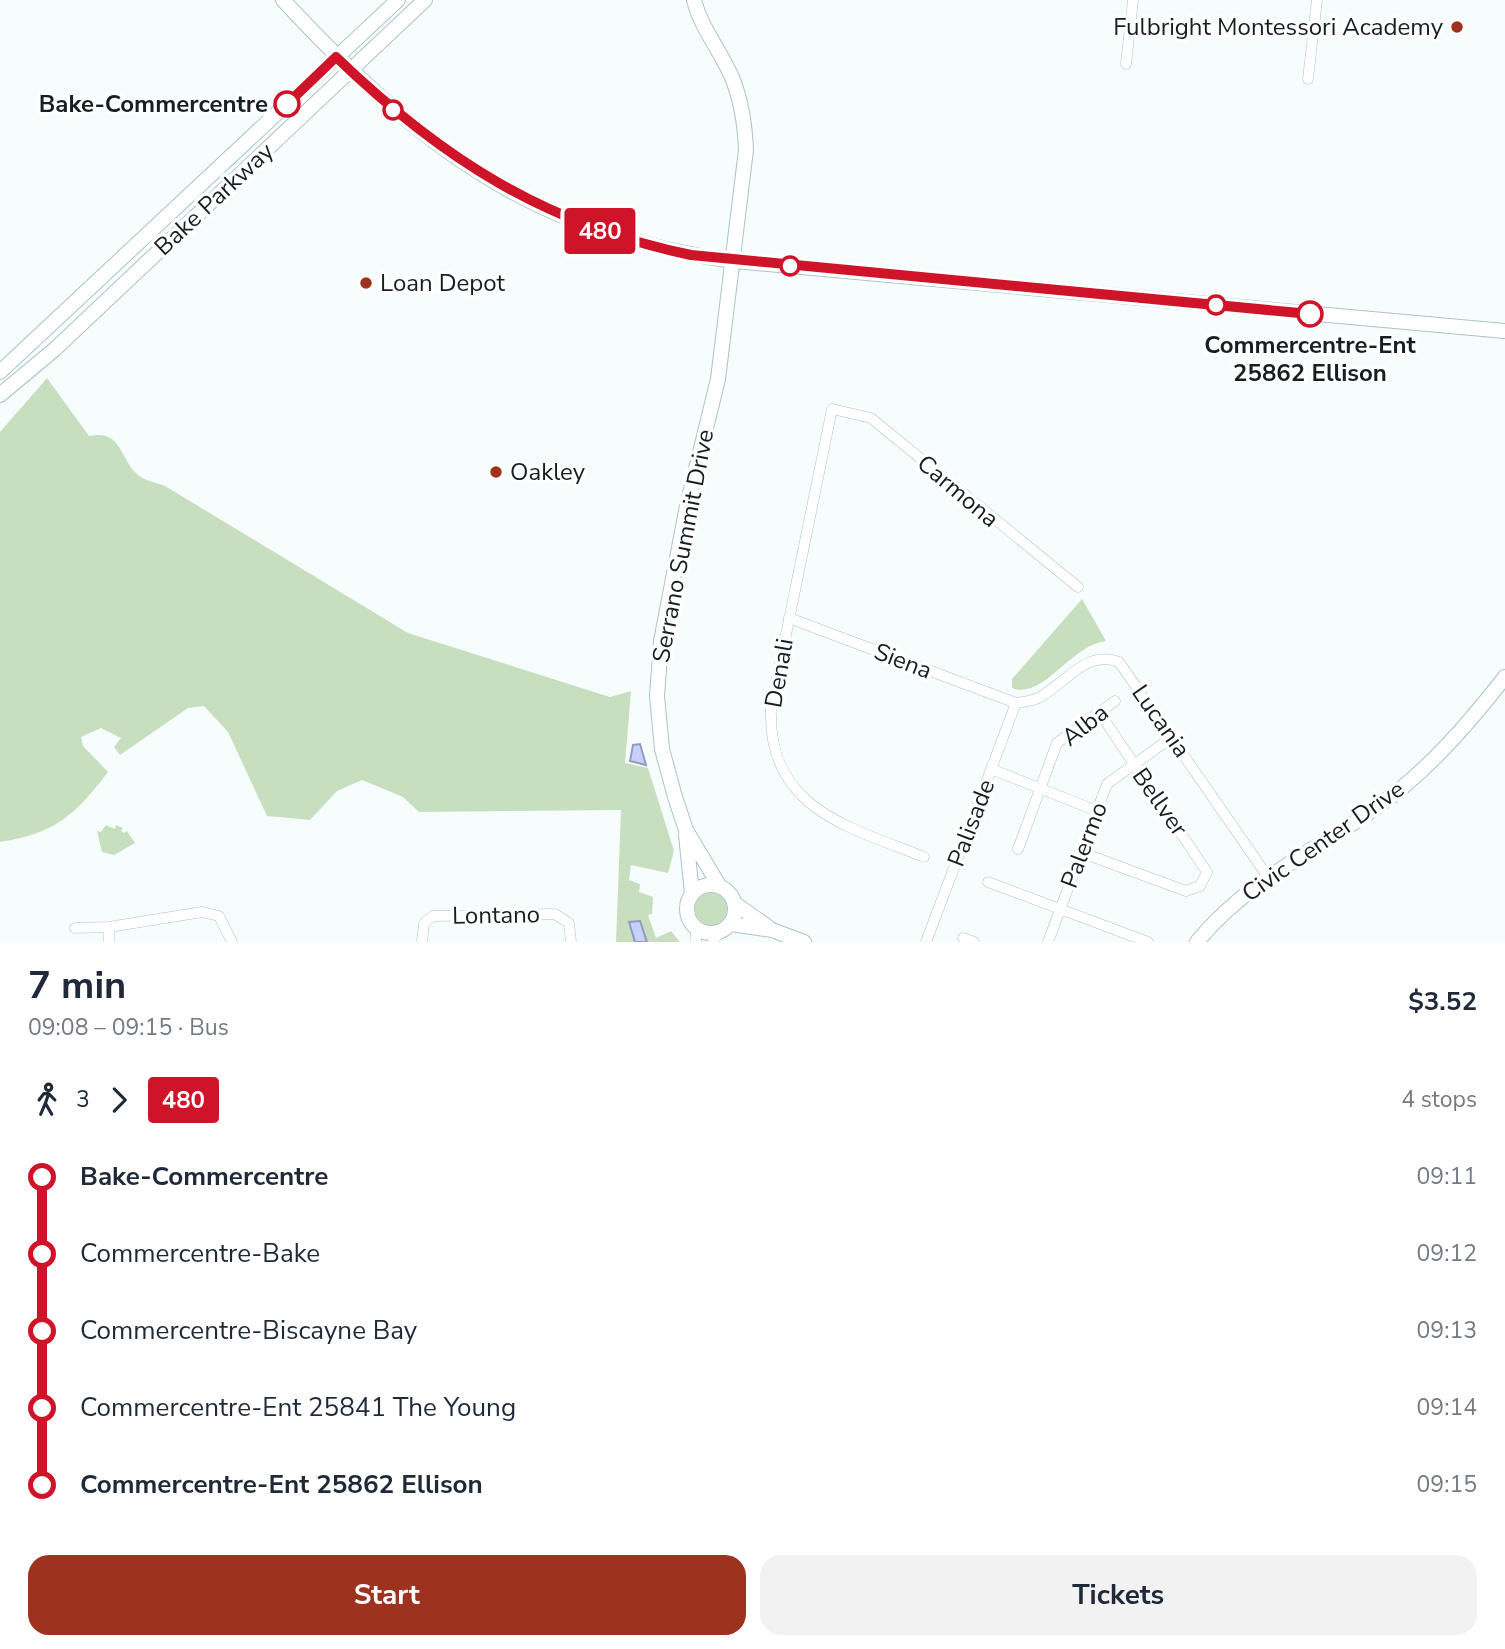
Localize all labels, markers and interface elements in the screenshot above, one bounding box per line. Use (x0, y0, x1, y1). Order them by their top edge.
place label: Fulbright Montessori Academy (1113, 11, 1444, 43)
marker: Fulbright Montessori Academy (1449, 19, 1465, 35)
place label: Bake-Commercentre (39, 88, 268, 120)
marker: Bake-Commercentre (274, 91, 300, 117)
unlabelled marker (383, 100, 403, 120)
street label: Bake Parkway (148, 135, 281, 263)
line badge: 480 (560, 208, 640, 254)
text: 480 (578, 215, 622, 247)
unlabelled marker (780, 256, 800, 276)
place label: Loan Depot (380, 267, 506, 299)
marker: Loan Depot (358, 275, 374, 291)
unlabelled marker (1206, 295, 1226, 315)
marker: Commercentre-Ent 25862 Ellison (1297, 301, 1323, 327)
place label: Commercentre-Ent 25862 Ellison (1204, 329, 1417, 389)
street label: Serrano Summit Drive (645, 427, 721, 665)
street label: Carmona (910, 447, 1006, 535)
place label: Oakley (510, 456, 586, 488)
marker: Oakley (488, 464, 504, 480)
street label: Siena (870, 635, 936, 687)
street label: Denali (757, 636, 801, 710)
street label: Lucania (1124, 678, 1198, 764)
street label: Alba (1055, 697, 1115, 753)
street label: Bellver (1125, 761, 1195, 843)
street label: Civic Center Drive (1235, 773, 1411, 909)
street label: Palisade (940, 775, 1002, 871)
street label: Palermo (1053, 797, 1115, 893)
street label: Lontano (452, 898, 540, 932)
text: 7 min (28, 960, 126, 1011)
text: $3.52 (1408, 984, 1477, 1019)
text: 09:08 – 09:15 · Bus (28, 1012, 229, 1043)
icon: walk (28, 1081, 66, 1119)
icon: forward (100, 1081, 138, 1119)
text: 3 (76, 1084, 90, 1115)
text: 480 (162, 1084, 205, 1116)
text: 4 stops (1401, 1084, 1477, 1115)
text: Bake-Commercentre (80, 1159, 328, 1194)
text: 09:11 (1417, 1161, 1477, 1192)
text: Commercentre-Bake (80, 1236, 320, 1271)
text: 09:12 (1417, 1238, 1477, 1269)
text: Commercentre-Biscayne Bay (80, 1313, 417, 1348)
text: 09:13 (1417, 1315, 1477, 1346)
text: Commercentre-Ent 25841 The Young (80, 1390, 516, 1425)
text: 09:14 (1417, 1392, 1477, 1423)
text: Commercentre-Ent 25862 Ellison (80, 1467, 483, 1502)
text: 09:15 (1417, 1469, 1477, 1500)
button: Start (28, 1555, 746, 1635)
button: Tickets (760, 1555, 1477, 1635)

